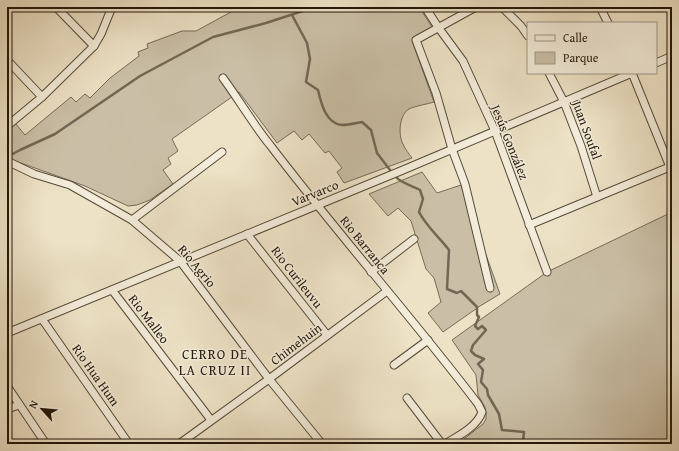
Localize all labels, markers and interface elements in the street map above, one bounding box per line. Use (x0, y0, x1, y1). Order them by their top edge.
legend (527, 22, 657, 74)
text: Calle (563, 29, 588, 46)
text: Parque (563, 49, 599, 66)
street label: Juan Soufal (567, 96, 607, 162)
street label: Jesús González (486, 100, 534, 183)
street label: Varvarco (289, 175, 342, 211)
street label: Rio Barranca (336, 212, 395, 279)
street label: Rio Agrio (173, 241, 221, 292)
street label: Rio Curileuvu (267, 242, 327, 312)
street label: Rio Malleo (124, 290, 174, 348)
street label: Chimehuin (266, 318, 326, 370)
street label: Rio Hua Hum (68, 340, 125, 410)
district label: CERRO DE LA CRUZ II (179, 344, 251, 380)
north arrow (22, 389, 62, 429)
text: N (24, 397, 42, 411)

